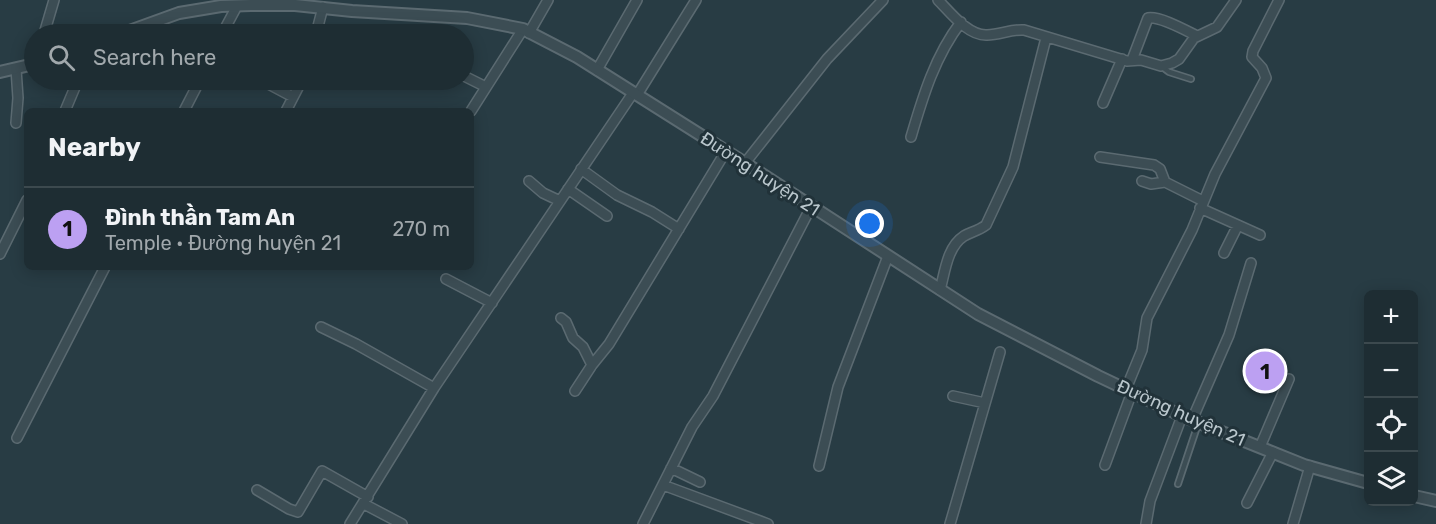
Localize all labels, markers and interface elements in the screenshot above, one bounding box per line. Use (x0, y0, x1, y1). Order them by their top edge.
search box (24, 24, 474, 90)
icon: search (45, 41, 78, 74)
text: Search here (93, 44, 216, 71)
street label: Đường huyện 21 (696, 127, 824, 221)
text: Nearby (48, 132, 141, 163)
text: Đình thần Tam An (105, 204, 295, 231)
your location (855, 209, 884, 238)
text: 1 (63, 217, 72, 241)
text: 270 m (393, 217, 450, 241)
text: Temple · Đường huyện 21 (105, 231, 341, 255)
map controls (1364, 290, 1418, 506)
button: + (1364, 290, 1418, 344)
button: − (1364, 344, 1418, 398)
pin: 1 (1246, 348, 1284, 394)
street label: Đường huyện 21 (1114, 375, 1248, 451)
button: locate (1364, 398, 1418, 452)
button: layers (1364, 452, 1418, 506)

